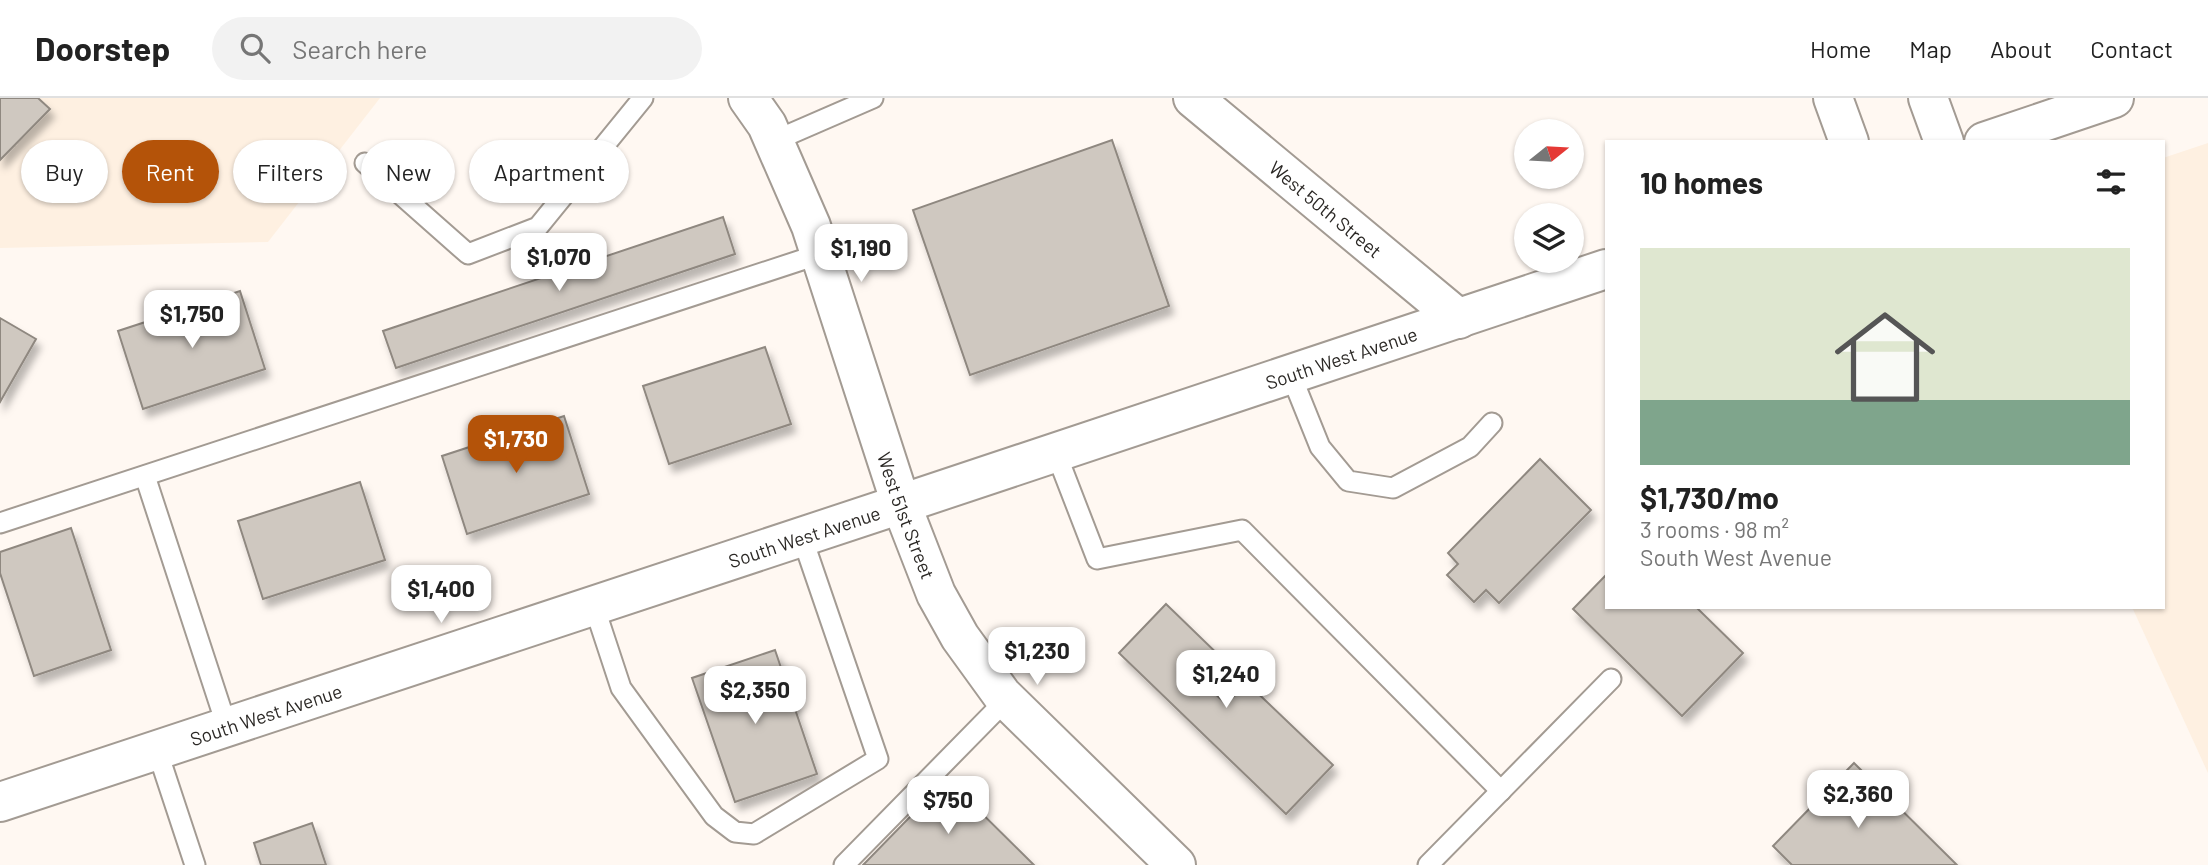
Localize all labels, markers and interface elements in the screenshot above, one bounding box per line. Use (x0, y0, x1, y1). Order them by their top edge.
search box (212, 17, 702, 80)
text: Doorstep (35, 28, 170, 68)
icon: search (236, 29, 274, 67)
text: Search here (292, 33, 427, 64)
text: Home (1810, 34, 1871, 63)
text: Map (1909, 34, 1952, 63)
text: About (1990, 34, 2052, 63)
text: Contact (2090, 34, 2173, 63)
north arrow (1514, 119, 1584, 189)
map controls (1514, 119, 1584, 273)
chip: Buy (21, 140, 108, 203)
chip: Rent (122, 140, 219, 203)
chip: Filters (233, 140, 347, 203)
chip: New (361, 140, 455, 203)
chip: Apartment (469, 140, 629, 203)
street label: West 50th Street (1265, 155, 1387, 262)
icon: filters (2092, 163, 2130, 201)
text: 10 homes (1640, 164, 1763, 200)
button: layers (1514, 203, 1584, 273)
pin: $1,190 (804, 225, 918, 284)
text: $1,190 (831, 233, 891, 261)
pin: $1,070 (502, 234, 616, 293)
text: $1,070 (527, 242, 591, 270)
pin: $1,750 (135, 290, 249, 350)
icon: home (1822, 294, 1948, 420)
text: $1,750 (160, 299, 224, 327)
street label: South West Avenue (1262, 321, 1420, 393)
pin: $1,730 (459, 416, 573, 475)
text: $1,730 (484, 424, 548, 452)
street label: West 51st Street (873, 449, 940, 582)
text: $1,730/mo (1640, 479, 1779, 515)
street label: South West Avenue (725, 500, 883, 572)
text: 3 rooms · 98 m² (1640, 515, 1789, 543)
text: South West Avenue (1640, 543, 1832, 571)
pin: $1,400 (384, 566, 498, 625)
text: $1,400 (407, 574, 475, 602)
pin: $1,230 (980, 628, 1094, 687)
text: $1,230 (1004, 636, 1070, 664)
pin: $1,240 (1169, 650, 1283, 710)
text: $1,240 (1192, 659, 1260, 687)
pin: $2,350 (698, 666, 812, 726)
text: $2,350 (720, 675, 790, 703)
street label: South West Avenue (187, 678, 345, 750)
pin: $2,360 (1801, 770, 1915, 830)
pin: $750 (907, 776, 989, 836)
text: $2,360 (1823, 779, 1893, 807)
text: $750 (923, 785, 973, 813)

